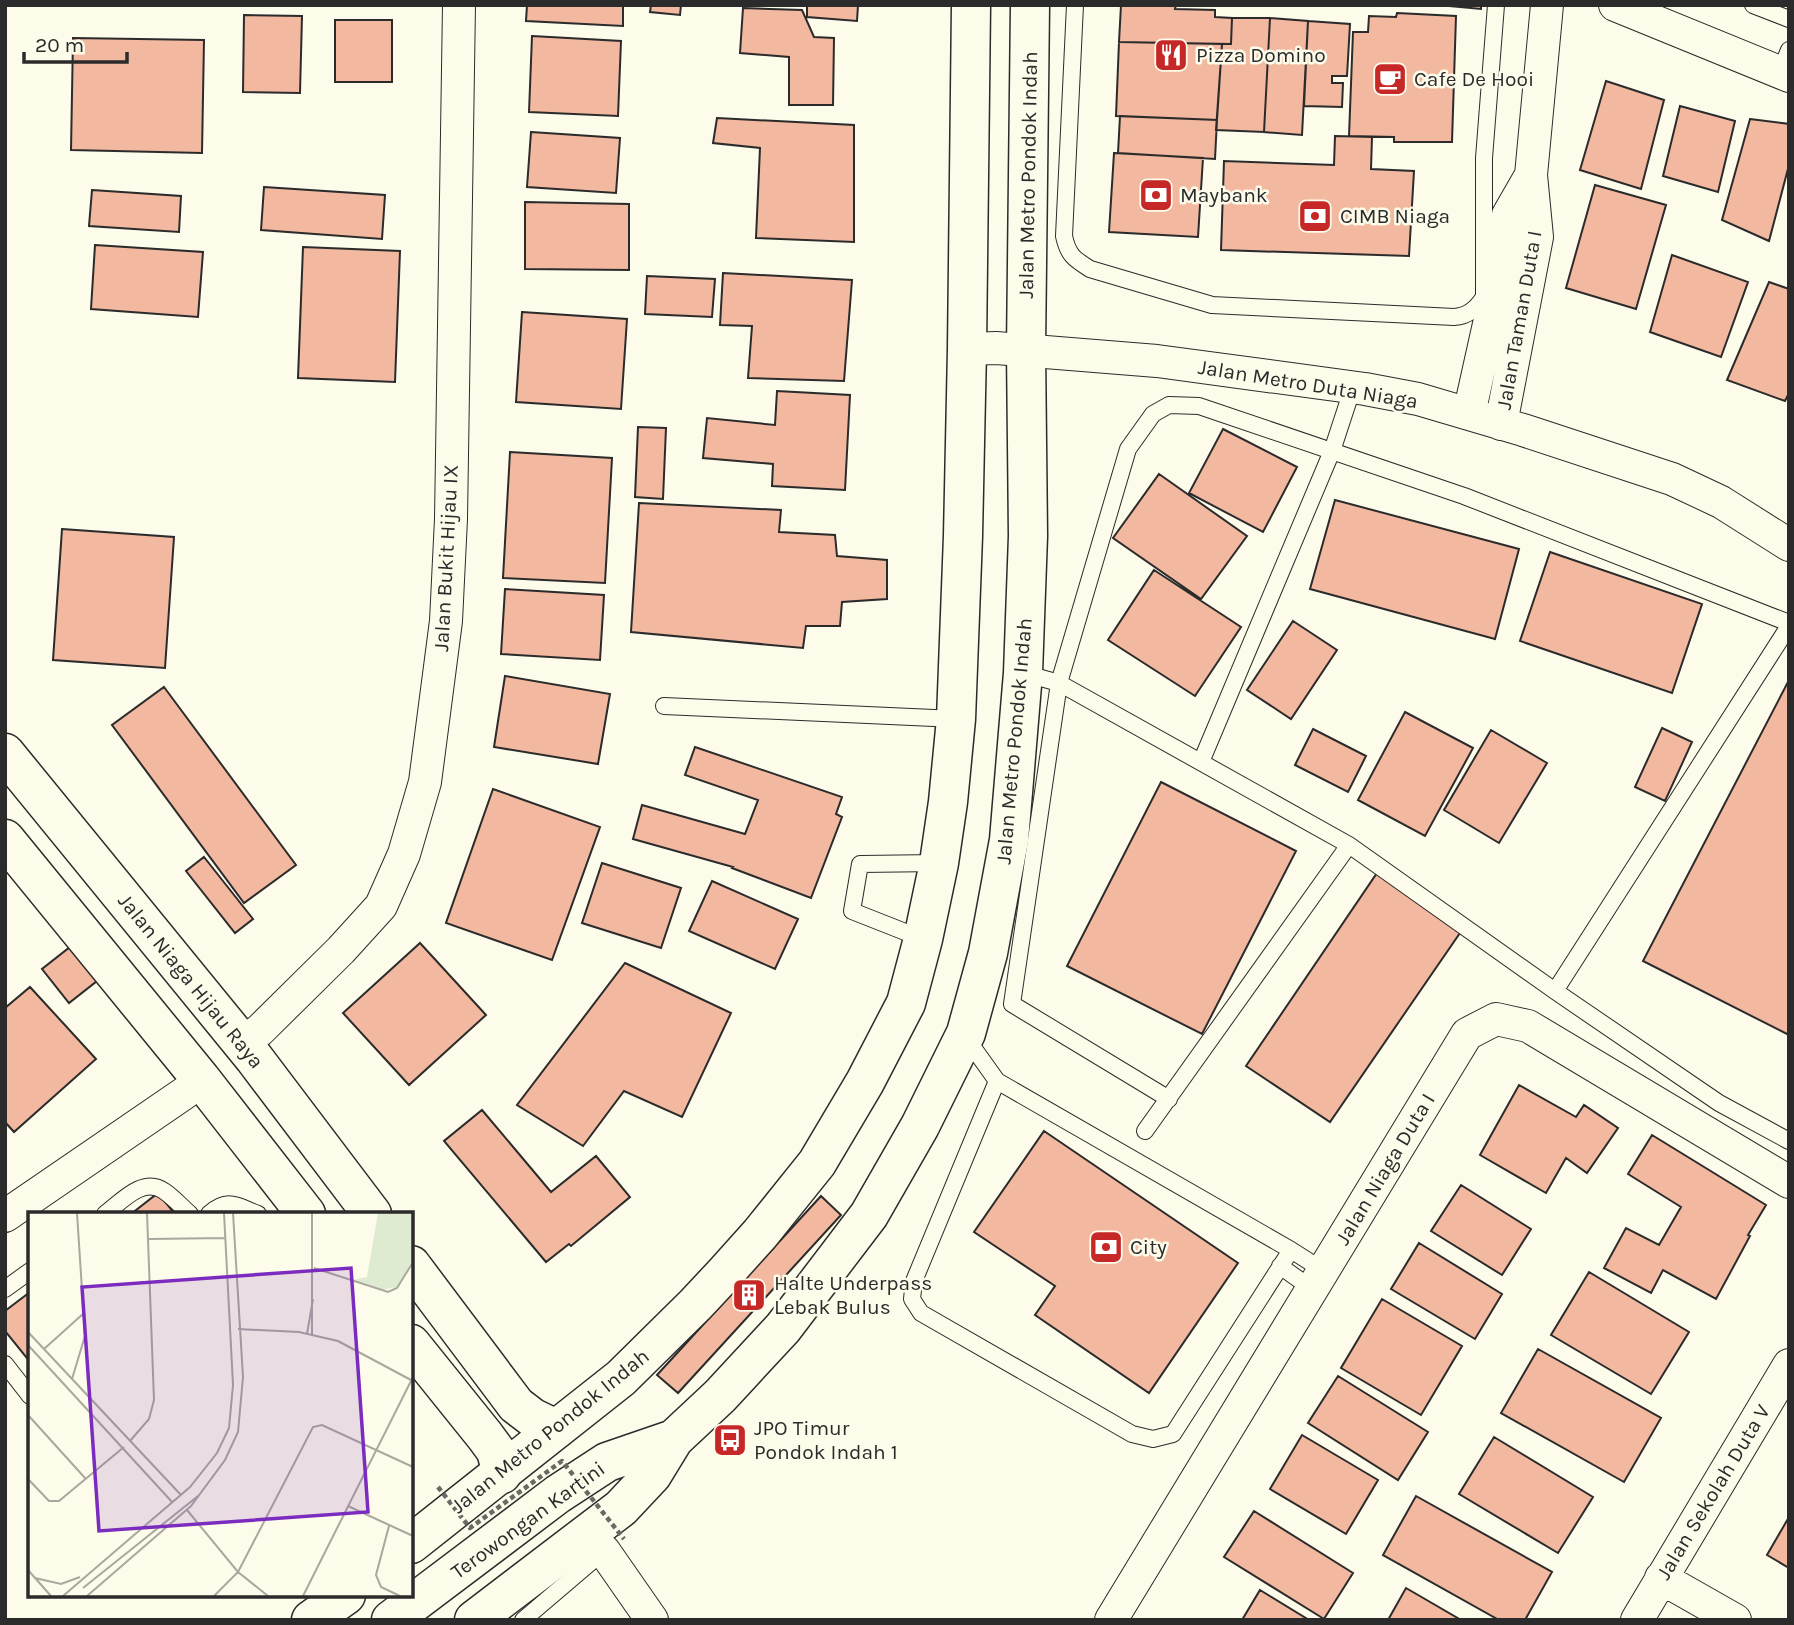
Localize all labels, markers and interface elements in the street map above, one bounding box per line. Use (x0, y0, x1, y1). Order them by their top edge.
scale bar (24, 21, 128, 65)
text: 20 m (35, 33, 84, 57)
restaurant icon: Pizza Domino (1152, 36, 1190, 74)
place label: Pizza Domino (1196, 43, 1326, 67)
street label: Jalan Metro Pondok Indah (1014, 51, 1042, 299)
cafe icon: Cafe De Hooi (1371, 60, 1409, 98)
place label: Cafe De Hooi (1414, 67, 1534, 91)
bank icon: Maybank (1137, 176, 1175, 214)
place label: Maybank (1180, 183, 1268, 207)
bank icon: CIMB Niaga (1296, 197, 1334, 235)
place label: CIMB Niaga (1340, 204, 1450, 228)
street label: Jalan Taman Duta I (1491, 229, 1547, 411)
street label: Jalan Metro Duta Niaga (1196, 355, 1420, 413)
street label: Jalan Bukit Hijau IX (429, 464, 463, 652)
street label: Jalan Metro Pondok Indah (991, 617, 1037, 865)
street label: Jalan Niaga Hijau Raya (113, 889, 269, 1073)
street label: Jalan Niaga Duta I (1330, 1089, 1440, 1249)
inset map (28, 1212, 413, 1597)
bank icon: City (1087, 1228, 1125, 1266)
place label: City (1130, 1235, 1167, 1259)
place label: Halte Underpass Lebak Bulus (774, 1271, 932, 1319)
building icon: Halte Underpass Lebak Bulus (730, 1276, 768, 1314)
street label: Jalan Metro Pondok Indah (446, 1344, 654, 1518)
street label: Jalan Sekolah Duta V (1651, 1400, 1775, 1584)
place label: JPO Timur Pondok Indah 1 (754, 1416, 898, 1464)
bus stop icon: JPO Timur Pondok Indah 1 (711, 1421, 749, 1459)
street label: Terowongan Kartini (446, 1456, 610, 1584)

